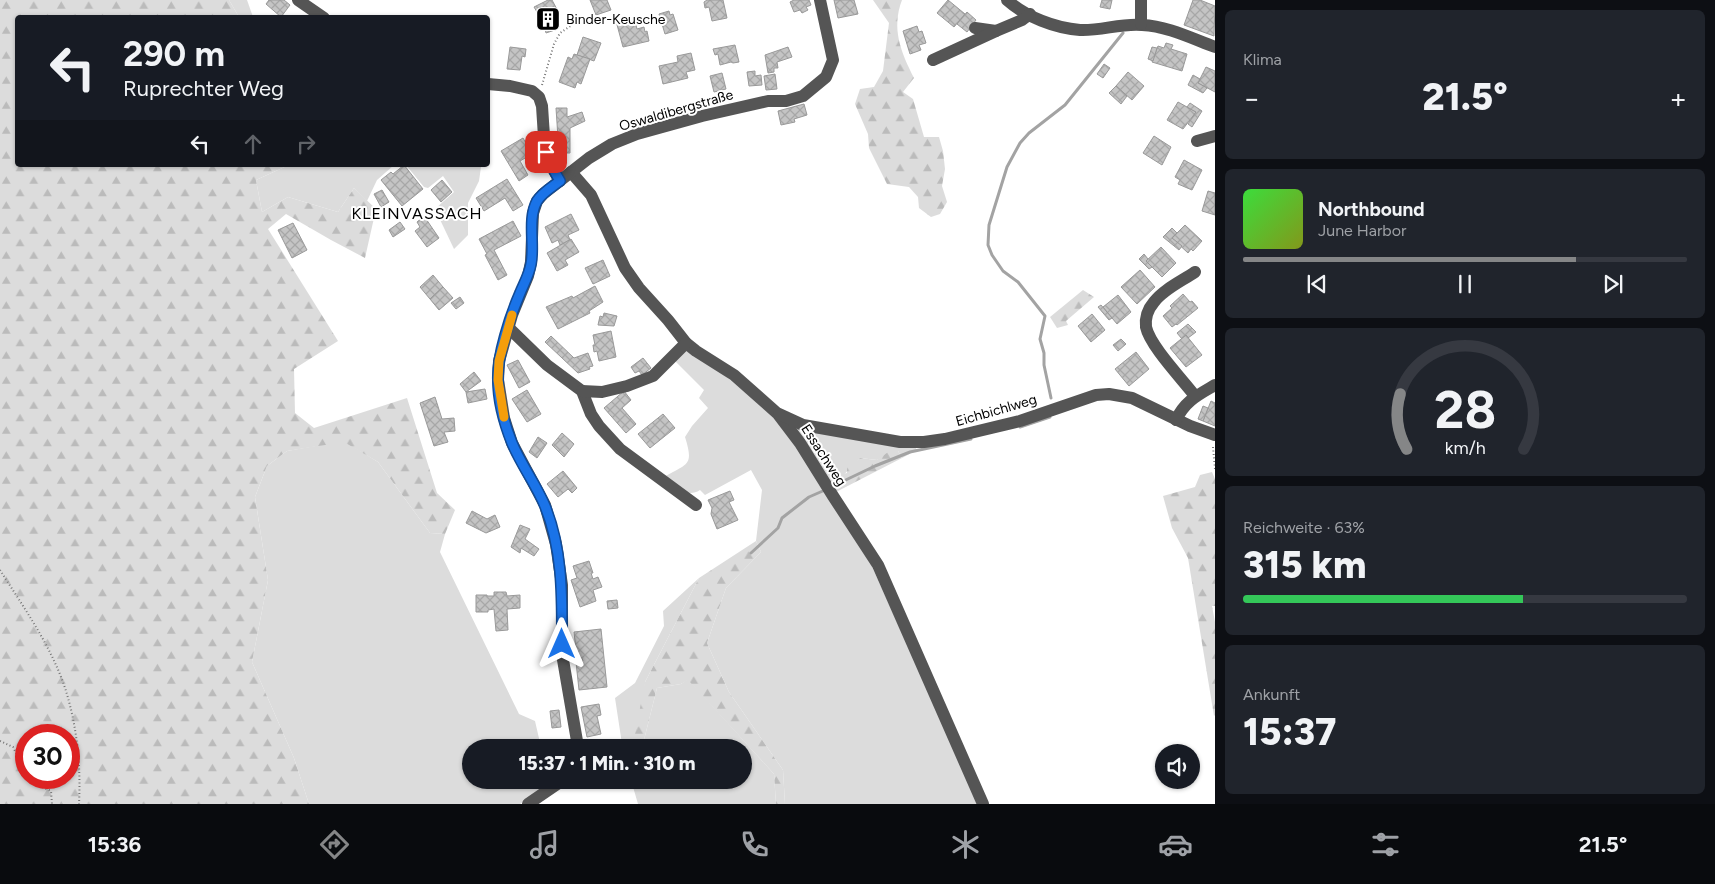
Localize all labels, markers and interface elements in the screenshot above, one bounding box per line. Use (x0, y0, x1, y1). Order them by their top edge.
building icon: Binder-Keusche (535, 6, 561, 32)
place label: Binder-Keusche (566, 11, 666, 28)
text: 290 m (123, 33, 225, 75)
icon: left (40, 35, 105, 100)
text: Klima (1243, 50, 1282, 69)
text: 21.5° (1422, 74, 1508, 120)
text: Ruprechter Weg (123, 75, 284, 102)
text: − (1243, 81, 1260, 115)
text: + (1670, 81, 1687, 115)
street label: Oswaldibergstraße (617, 86, 735, 135)
icon: left (186, 130, 214, 158)
icon: ahead (239, 130, 267, 158)
icon: right (292, 130, 320, 158)
pin (525, 131, 567, 173)
icon: arrive (532, 138, 560, 166)
text: Northbound (1318, 198, 1425, 221)
district label: KLEINVASSACH (351, 204, 483, 223)
text: June Harbor (1318, 221, 1406, 240)
icon: previous (1303, 270, 1331, 298)
icon: pause (1451, 270, 1479, 298)
icon: next (1599, 270, 1627, 298)
text: 28 (1434, 379, 1496, 441)
street label: Eichbichlweg (954, 391, 1039, 430)
street label: Essachweg (797, 421, 850, 489)
text: km/h (1445, 437, 1485, 458)
text: Reichweite · 63% (1243, 518, 1365, 537)
text: 315 km (1243, 542, 1366, 588)
position arrow (535, 617, 587, 669)
text: Ankunft (1243, 685, 1300, 704)
text: 15:37 (1243, 709, 1336, 755)
speed limit sign: 30 (15, 724, 80, 789)
map controls (1155, 744, 1200, 789)
button: sound (1155, 744, 1200, 789)
text: 15:37 · 1 Min. · 310 m (519, 752, 695, 775)
icon: directions (317, 827, 352, 862)
icon: music (527, 827, 562, 862)
icon: phone (737, 827, 772, 862)
icon: climate (948, 827, 983, 862)
icon: car (1158, 827, 1193, 862)
icon: filters (1368, 827, 1403, 862)
text: 15:36 (88, 831, 141, 858)
text: 21.5° (1579, 831, 1627, 858)

